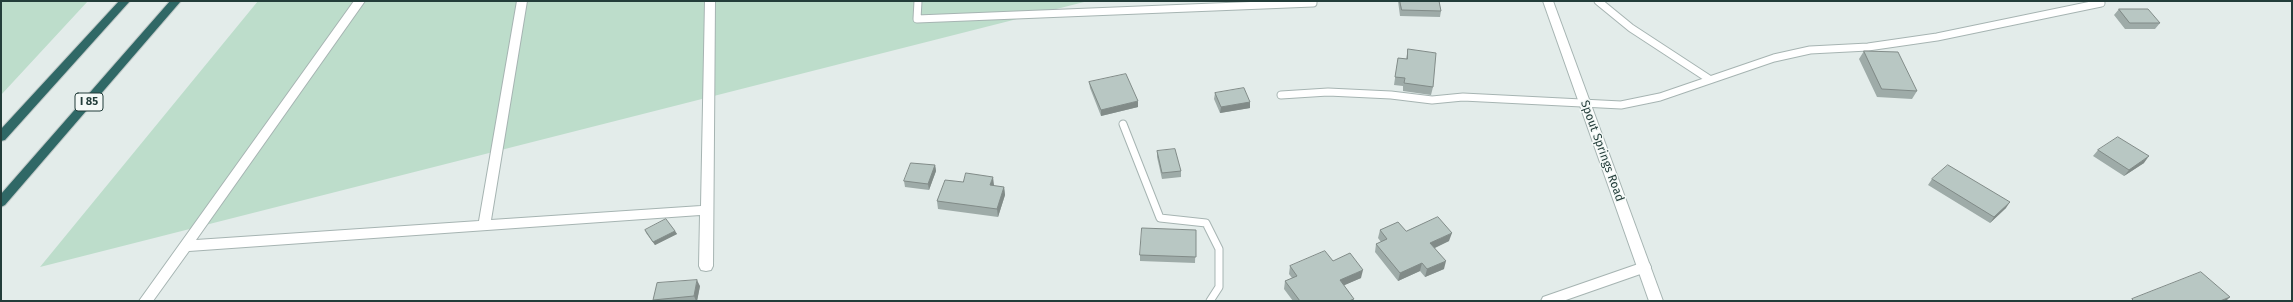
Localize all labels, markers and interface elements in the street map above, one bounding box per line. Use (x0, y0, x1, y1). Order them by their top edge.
road number: I 85 (75, 93, 103, 111)
street label: Spout Springs Road (1577, 98, 1627, 204)

